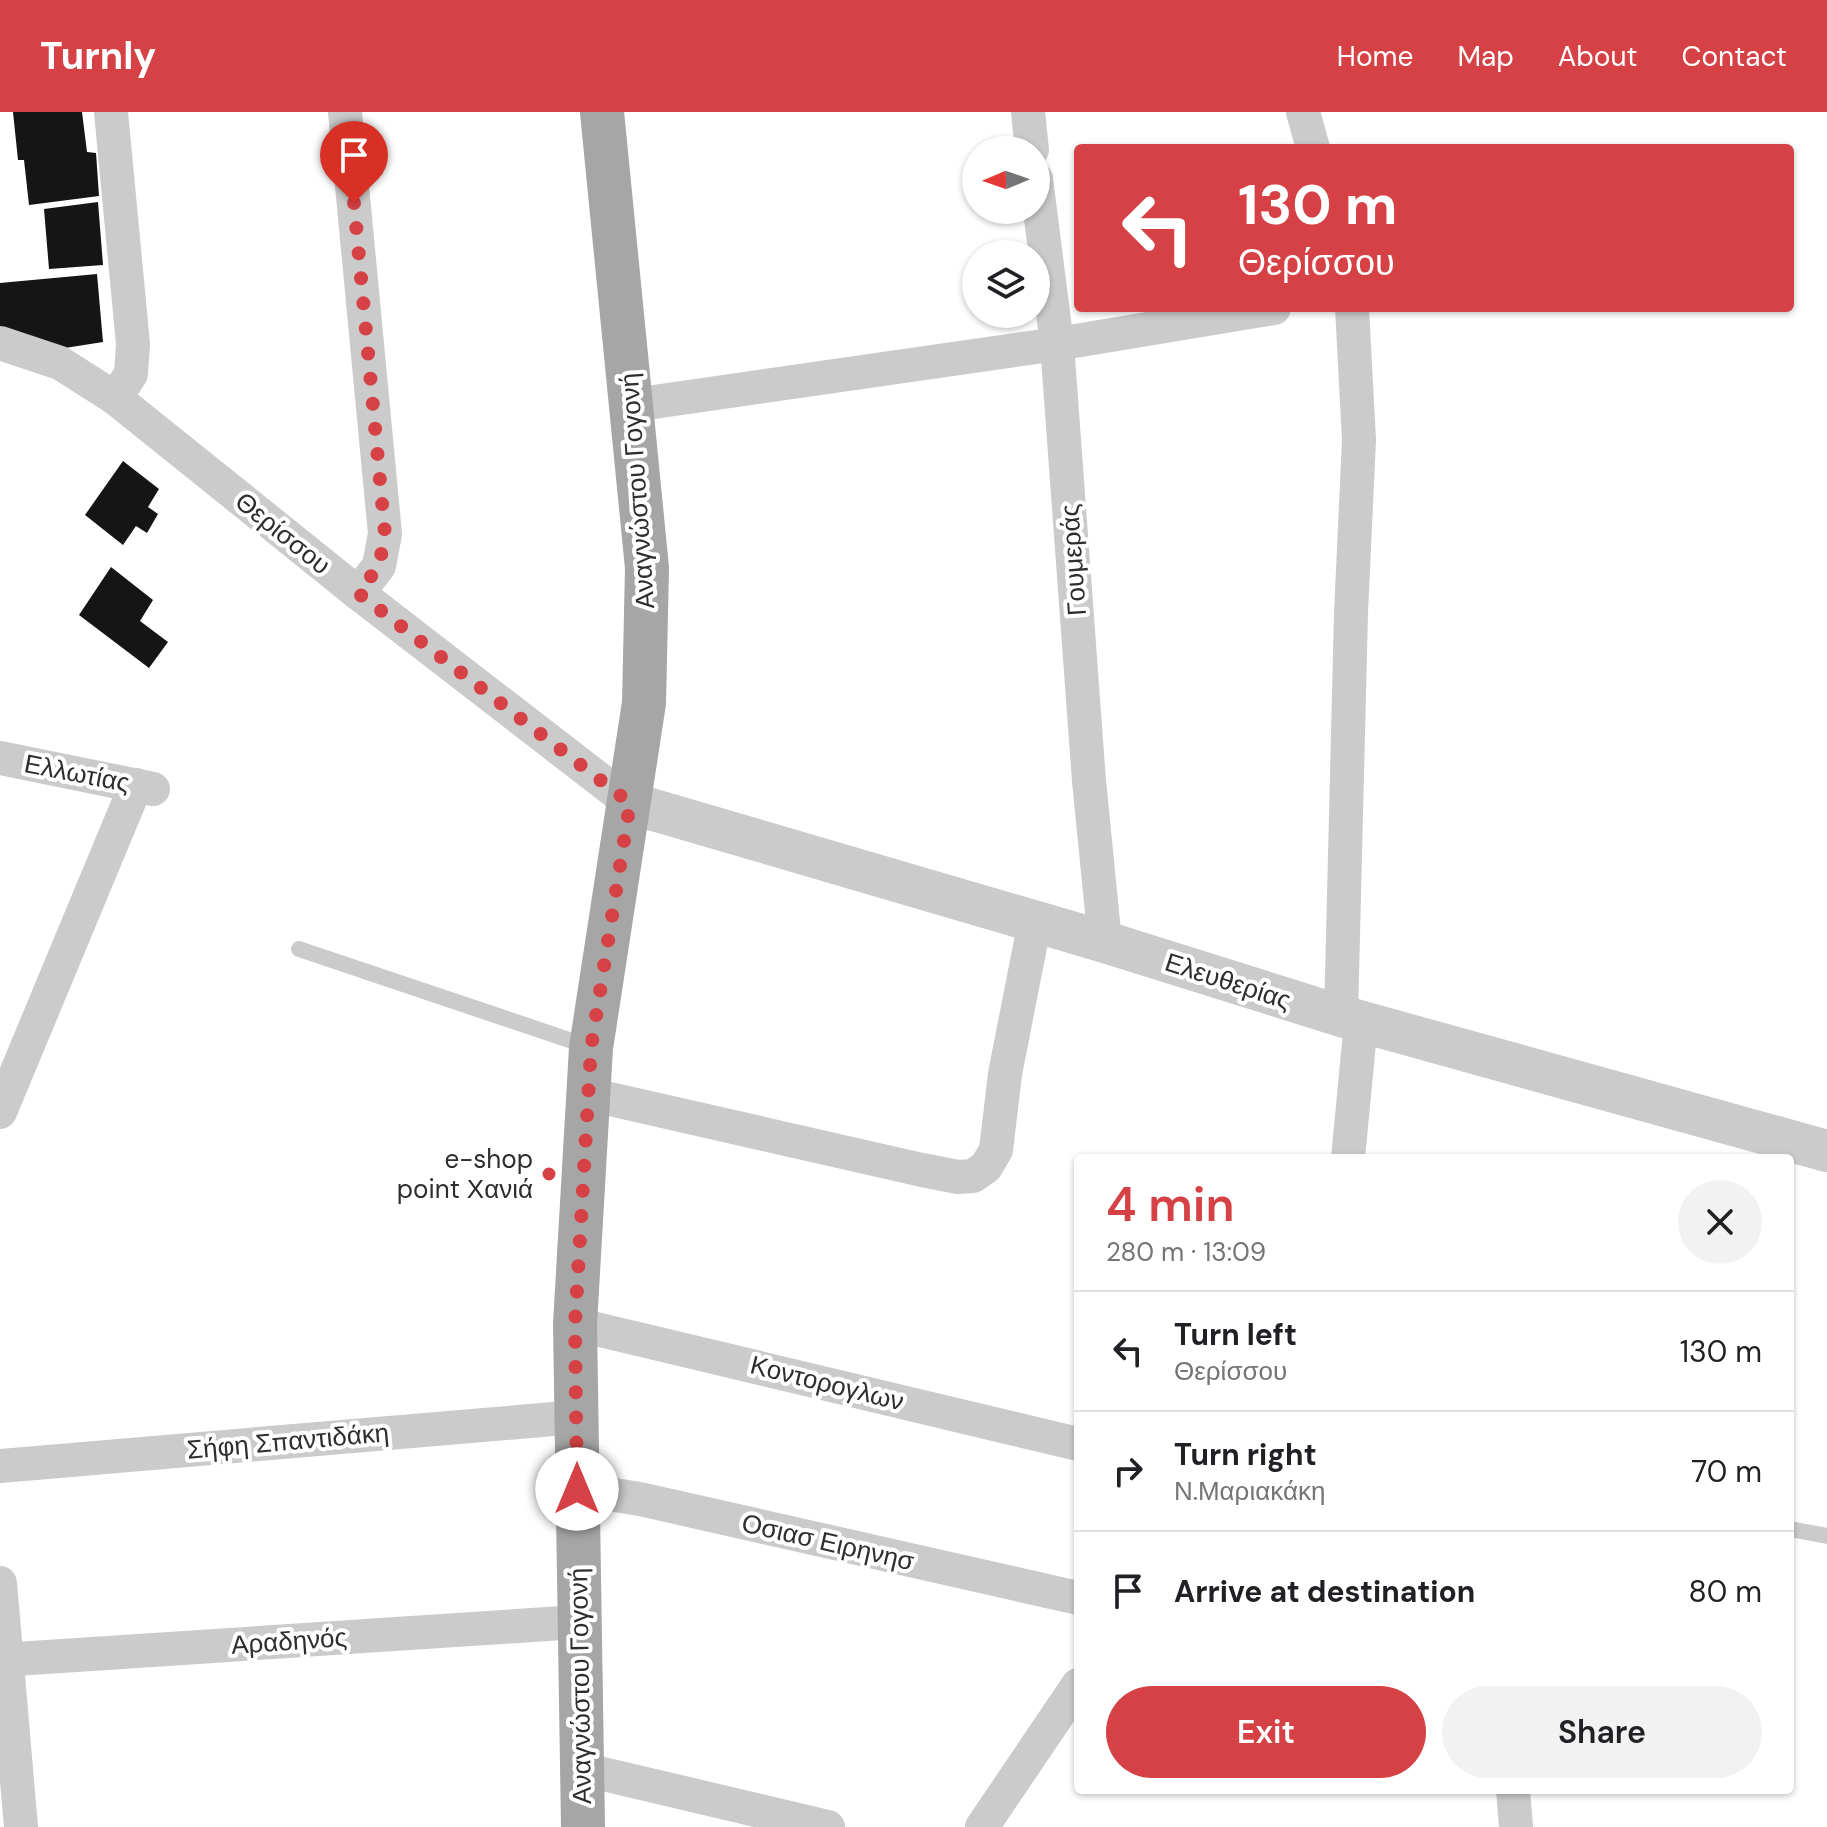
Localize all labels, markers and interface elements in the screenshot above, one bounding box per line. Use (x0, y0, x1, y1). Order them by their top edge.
text: Turnly (40, 31, 156, 81)
text: Home (1337, 38, 1413, 75)
text: Map (1457, 38, 1514, 75)
text: About (1558, 38, 1637, 75)
text: Contact (1681, 38, 1787, 75)
pin (320, 121, 388, 203)
icon: arrive (332, 133, 376, 177)
north arrow (962, 136, 1050, 224)
map controls (962, 136, 1050, 328)
text: 130 m (1238, 168, 1397, 241)
icon: left (1106, 176, 1210, 280)
text: Θερίσσου (1238, 239, 1395, 286)
button: layers (962, 240, 1050, 328)
street label: Αναγνώστου Γογονή (612, 372, 662, 610)
street label: Θερίσσου (228, 484, 338, 582)
street label: Γουμεράς (1052, 503, 1094, 617)
street label: Ελλωτίας (21, 746, 133, 800)
street label: Ελευθερίας (1161, 945, 1295, 1017)
place label: e-shop point Χανιά (397, 1142, 533, 1206)
marker: e-shop point Χανιά (540, 1165, 558, 1183)
text: 4 min (1106, 1173, 1234, 1236)
button: close (1678, 1180, 1762, 1264)
text: 280 m · 13:09 (1106, 1235, 1266, 1269)
text: Turn left (1174, 1315, 1297, 1354)
icon: left (1106, 1329, 1150, 1373)
text: 130 m (1680, 1332, 1762, 1371)
street label: Κοντορογλων (747, 1348, 907, 1418)
text: Θερίσσου (1174, 1354, 1287, 1388)
street label: Σήφη Σπαντιδάκη (186, 1415, 390, 1467)
text: Turn right (1174, 1435, 1317, 1474)
position arrow (535, 1447, 619, 1531)
icon: right (1106, 1449, 1150, 1493)
text: 70 m (1691, 1452, 1762, 1491)
text: Ν.Μαριακάκη (1174, 1474, 1325, 1508)
street label: Οσιασ Ειρηνησ (738, 1506, 918, 1578)
street label: Αναγνώστου Γογονή (561, 1567, 599, 1805)
icon: arrive (1106, 1569, 1150, 1613)
text: Arrive at destination (1174, 1572, 1475, 1611)
text: 80 m (1689, 1572, 1762, 1611)
street label: Αραδηνός (230, 1620, 348, 1662)
button: Exit (1106, 1686, 1426, 1778)
button: Share (1442, 1686, 1762, 1778)

